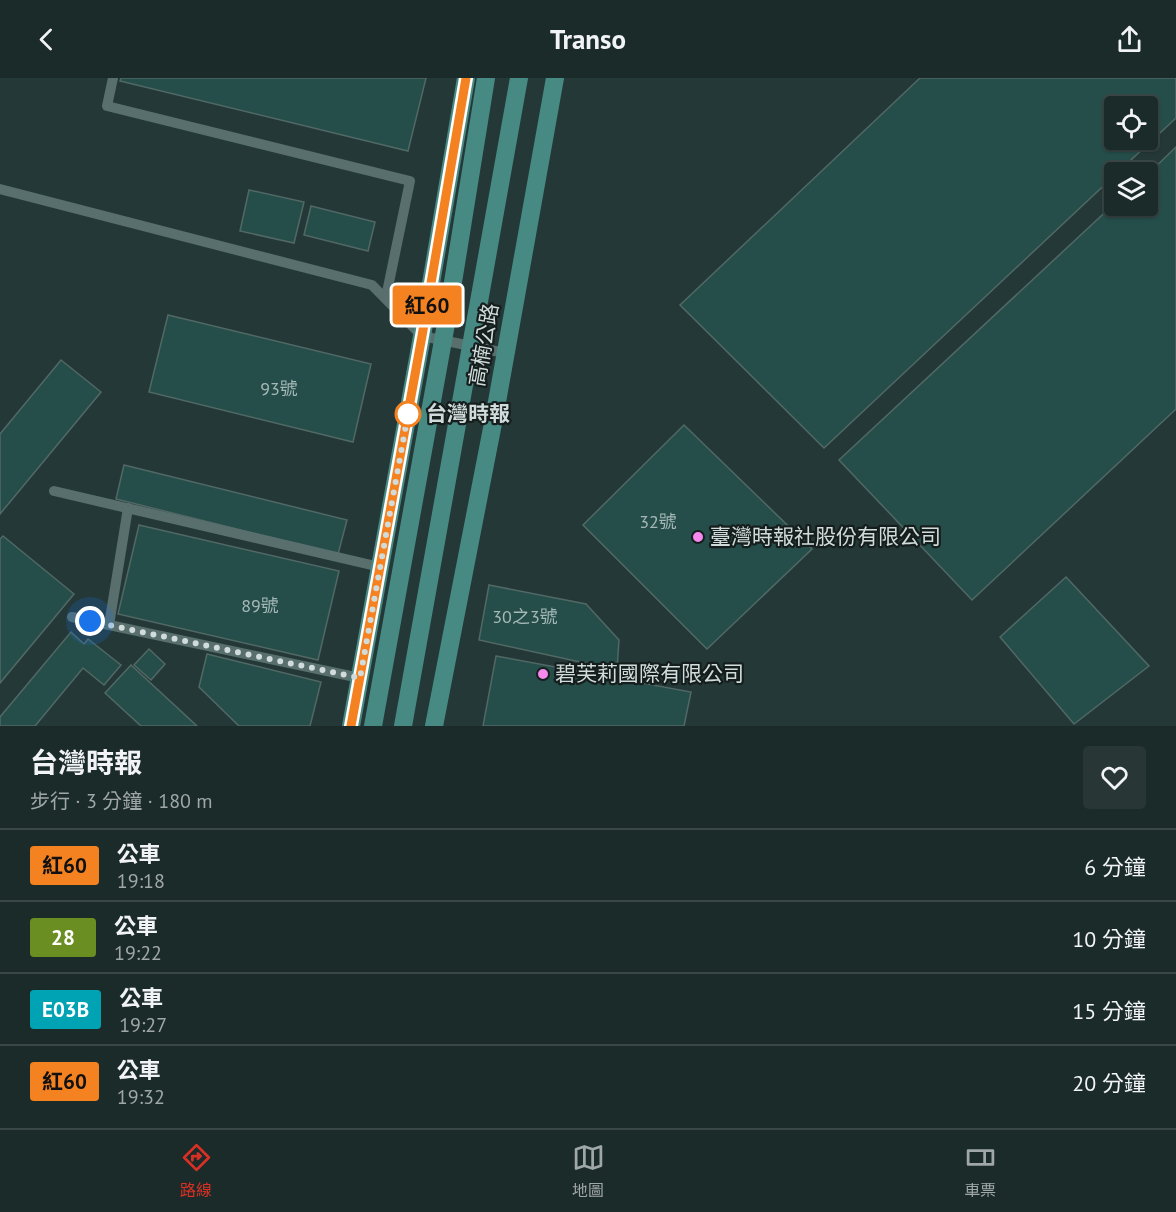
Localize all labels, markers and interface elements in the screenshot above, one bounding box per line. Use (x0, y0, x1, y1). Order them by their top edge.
text: Transo (550, 22, 626, 56)
icon: back (30, 23, 63, 56)
icon: share (1113, 23, 1146, 56)
map controls (1104, 96, 1158, 216)
button: locate (1104, 96, 1158, 150)
button: layers (1104, 162, 1158, 216)
line badge: 紅60 (392, 286, 462, 324)
text: 紅60 (405, 292, 449, 319)
street label: 高楠公路 (463, 301, 504, 389)
house number: 93號 (260, 377, 298, 400)
place label: 台灣時報 (426, 400, 510, 427)
marker: 台灣時報 (395, 401, 421, 427)
house number: 32號 (639, 510, 677, 533)
place label: 臺灣時報社股份有限公司 (710, 523, 941, 550)
marker: 臺灣時報社股份有限公司 (691, 530, 705, 544)
house number: 89號 (241, 594, 279, 617)
house number: 30之3號 (492, 605, 558, 628)
your location (75, 606, 105, 636)
place label: 碧芙莉國際有限公司 (555, 660, 744, 687)
marker: 碧芙莉國際有限公司 (536, 667, 550, 681)
text: 台灣時報 (30, 744, 142, 781)
button: heart (1083, 746, 1146, 809)
text: 步行 · 3 分鐘 · 180 m (30, 788, 213, 814)
text: 公車 (117, 840, 161, 868)
text: 紅60 (42, 852, 87, 879)
text: 6 分鐘 (1084, 853, 1146, 881)
text: 19:18 (117, 868, 165, 894)
text: 公車 (114, 912, 158, 940)
text: 28 (51, 924, 75, 951)
text: 10 分鐘 (1072, 925, 1146, 953)
text: 19:22 (114, 940, 162, 966)
text: 公車 (119, 984, 163, 1012)
text: E03B (42, 996, 89, 1023)
text: 15 分鐘 (1072, 997, 1146, 1025)
text: 19:27 (119, 1012, 167, 1038)
text: 公車 (117, 1056, 161, 1084)
text: 紅60 (42, 1068, 87, 1095)
text: 20 分鐘 (1072, 1069, 1146, 1097)
text: 19:32 (117, 1084, 165, 1110)
tab: 路線 (180, 1141, 213, 1201)
tab: 地圖 (572, 1141, 605, 1201)
tab: 車票 (964, 1141, 997, 1201)

